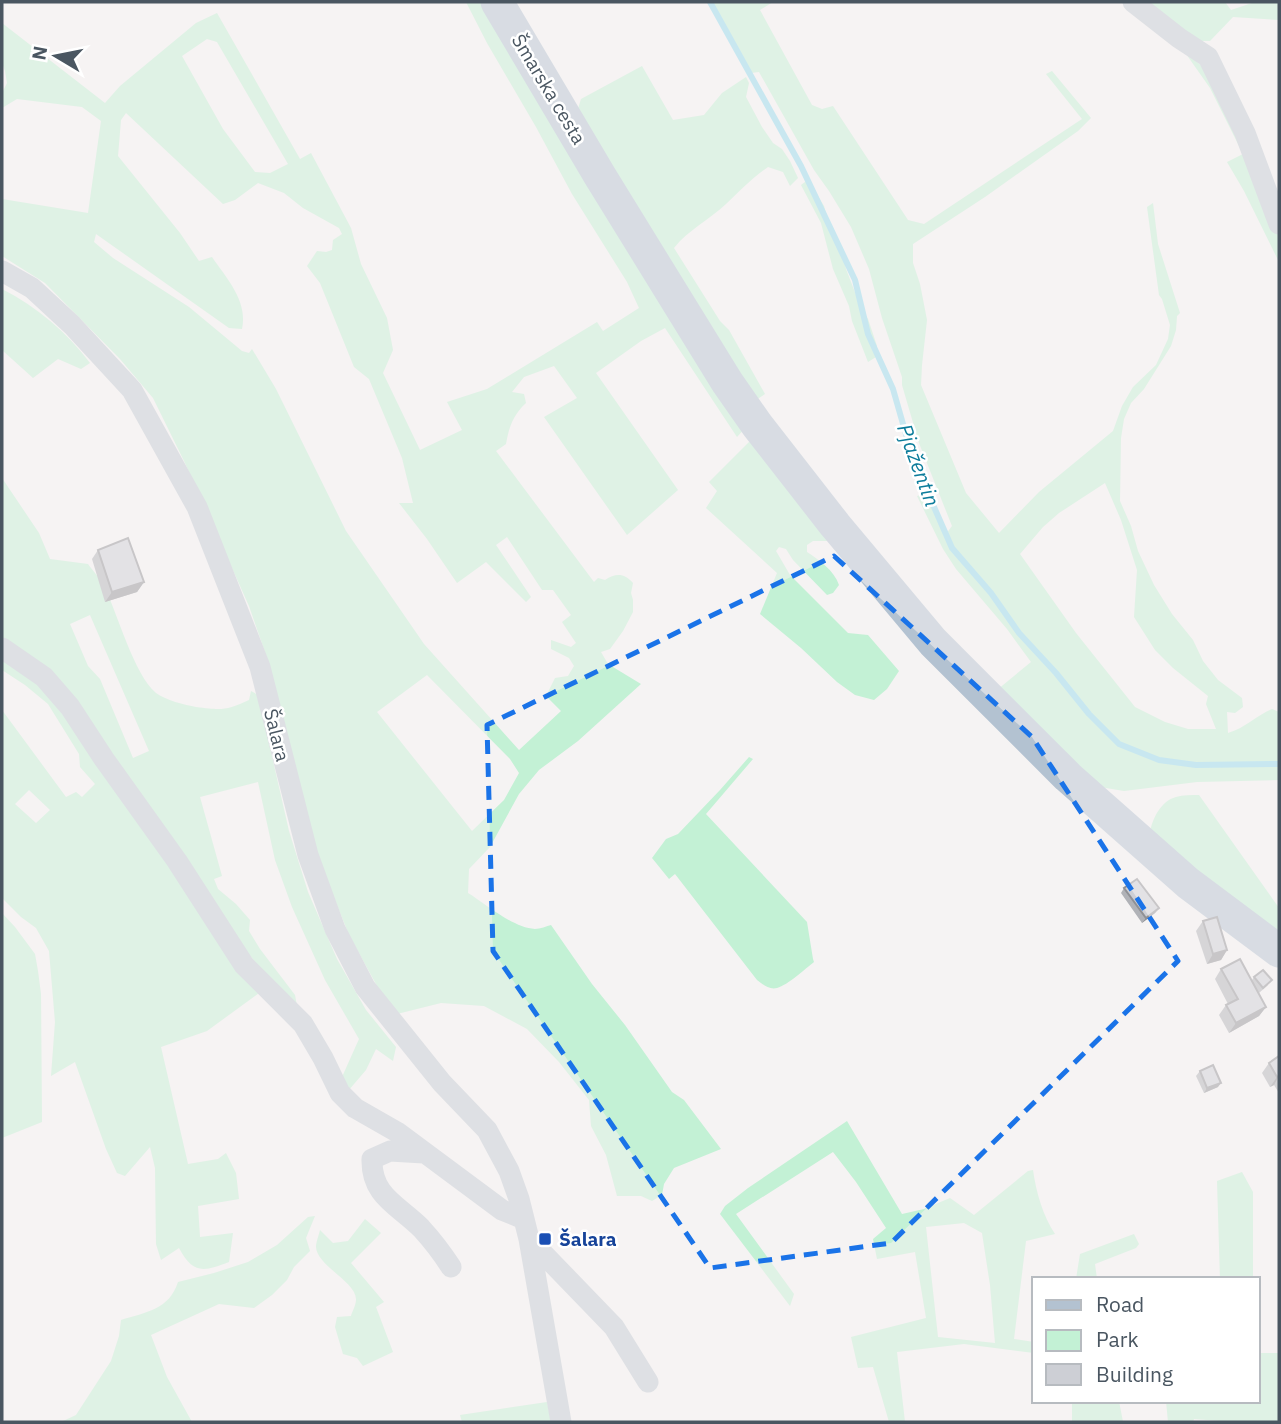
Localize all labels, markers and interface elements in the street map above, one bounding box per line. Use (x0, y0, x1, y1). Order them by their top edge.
north arrow (21, 21, 91, 91)
street label: Šmarska cesta (507, 30, 591, 148)
text: N (26, 44, 52, 62)
water label: Pjažentin (891, 420, 947, 510)
street label: Šalara (259, 706, 295, 764)
place label: Šalara (559, 1227, 617, 1251)
marker: Šalara (537, 1231, 553, 1247)
legend (1032, 1277, 1260, 1403)
text: Road (1096, 1290, 1144, 1318)
text: Park (1096, 1325, 1139, 1353)
text: Building (1096, 1360, 1173, 1388)

